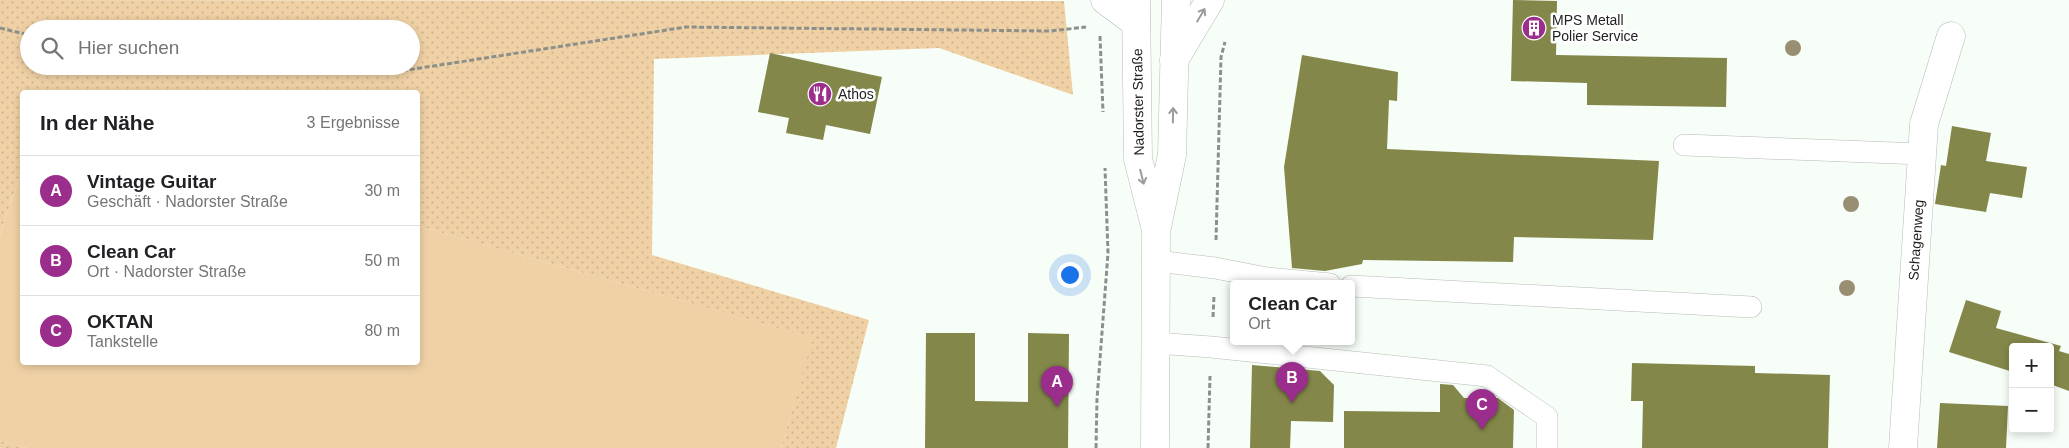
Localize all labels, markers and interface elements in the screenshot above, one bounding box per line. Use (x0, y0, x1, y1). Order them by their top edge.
one-way arrow (1196, 8, 1206, 22)
place label: MPS Metall Polier Service (1552, 12, 1639, 44)
building icon: MPS Metall Polier Service (1521, 15, 1547, 41)
search box (20, 20, 420, 75)
icon: search (38, 34, 66, 62)
text: Hier suchen (78, 37, 179, 58)
street label: Nadorster Straße (1129, 48, 1147, 156)
restaurant icon: Athos (807, 81, 833, 107)
place label: Athos (838, 86, 874, 102)
one-way arrow (1168, 107, 1178, 123)
text: In der Nähe (40, 111, 154, 134)
text: 3 Ergebnisse (307, 114, 400, 131)
one-way arrow (1138, 168, 1147, 184)
text: Vintage Guitar (87, 171, 217, 192)
text: A (50, 182, 62, 199)
text: 30 m (364, 182, 400, 199)
text: Geschäft · Nadorster Straße (87, 193, 288, 210)
street label: Schagenweg (1905, 199, 1927, 281)
text: Clean Car (87, 241, 176, 262)
text: B (50, 252, 62, 269)
text: 50 m (364, 252, 400, 269)
your location (1057, 262, 1083, 288)
text: Ort · Nadorster Straße (87, 263, 246, 280)
popup (1230, 280, 1355, 345)
text: Clean Car (1248, 293, 1337, 314)
text: OKTAN (87, 311, 153, 332)
text: Ort (1248, 315, 1270, 332)
text: C (50, 322, 62, 339)
text: 80 m (364, 322, 400, 339)
text: Tankstelle (87, 333, 158, 350)
map controls (2009, 343, 2054, 433)
button: + (2009, 343, 2054, 388)
pin: B (1276, 362, 1308, 403)
pin: A (1041, 366, 1073, 407)
button: − (2009, 388, 2054, 433)
pin: C (1466, 389, 1498, 430)

